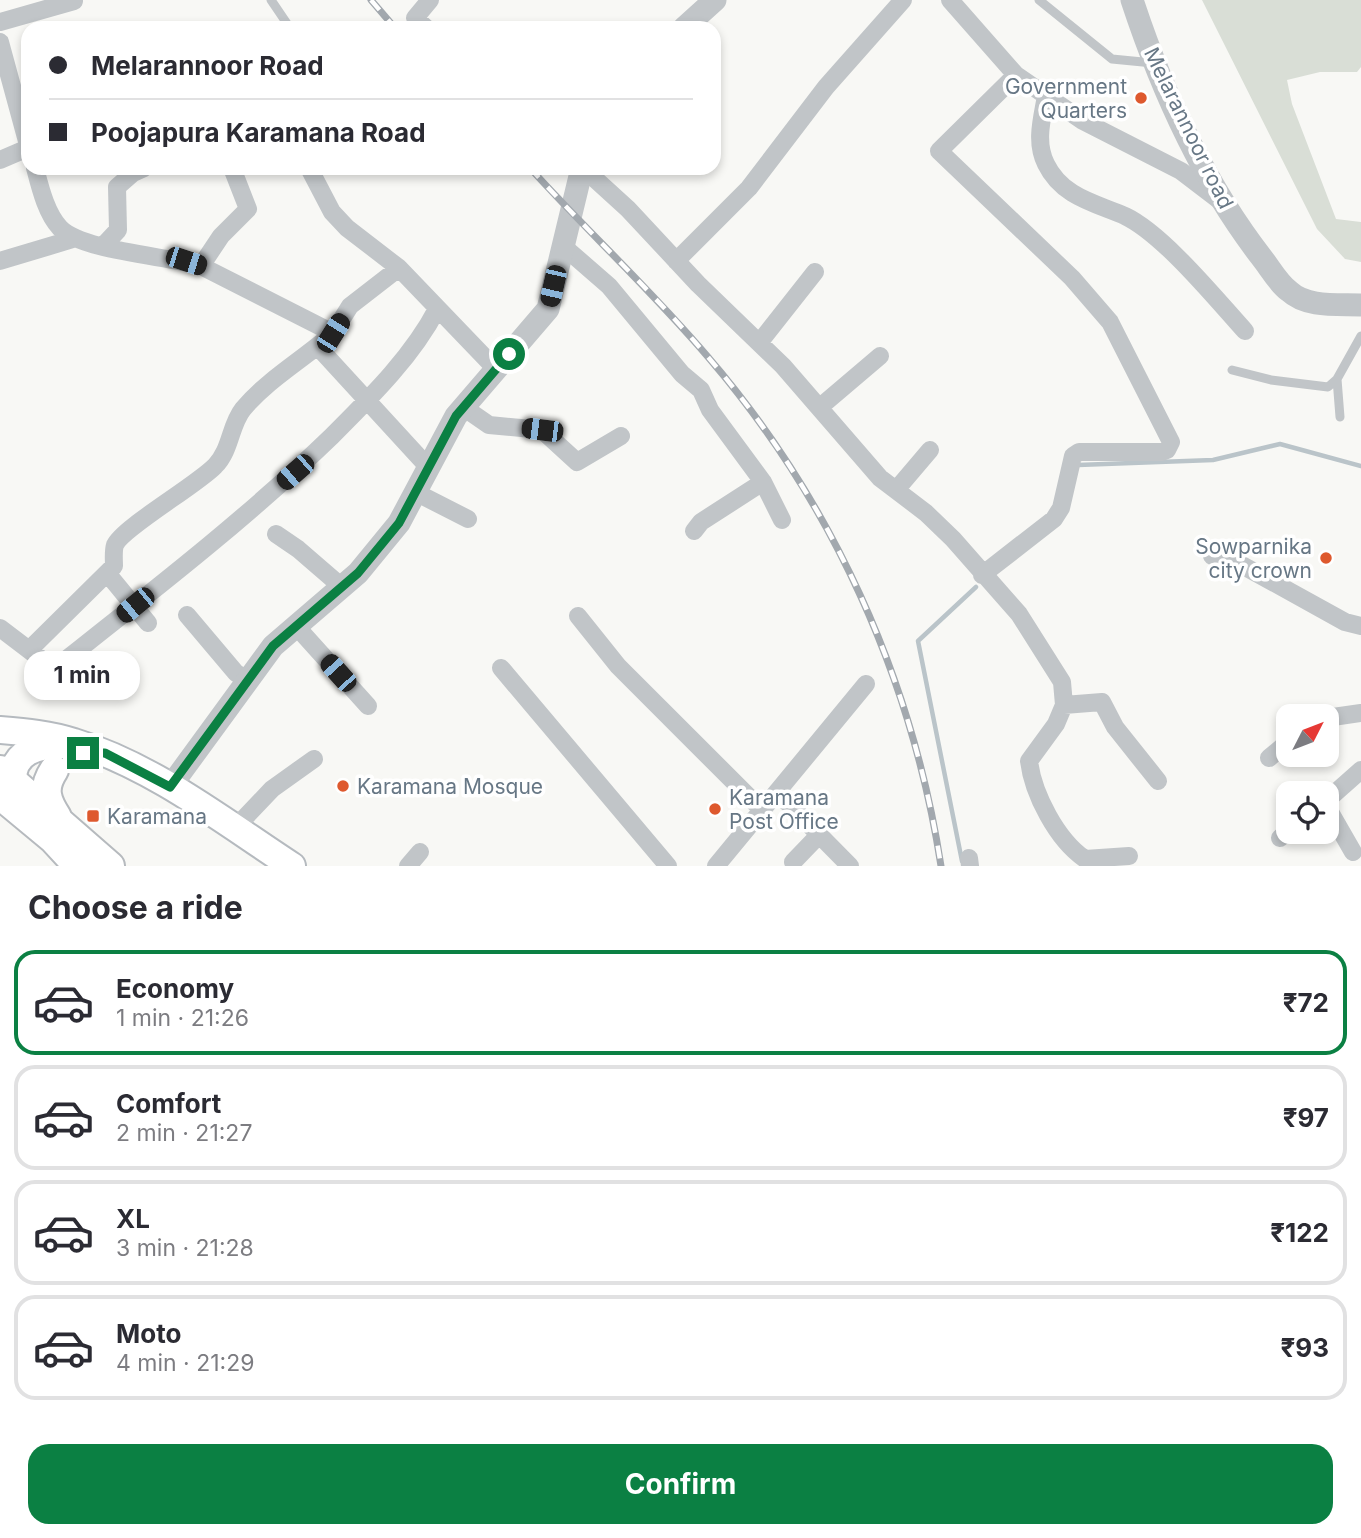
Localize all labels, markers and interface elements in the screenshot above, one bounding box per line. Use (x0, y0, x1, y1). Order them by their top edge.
street label: Melarannoor road (1139, 43, 1239, 213)
text: Melarannoor Road (91, 50, 324, 81)
place label: Government Quarters (1005, 74, 1127, 123)
marker: Government Quarters (1133, 90, 1149, 106)
text: Poojapura Karamana Road (91, 117, 426, 148)
car (163, 245, 210, 277)
car (539, 263, 568, 309)
car (313, 310, 354, 356)
route start (493, 338, 525, 370)
car (520, 417, 565, 443)
car (273, 450, 318, 494)
place label: Sowparnika city crown (1195, 534, 1312, 583)
marker: Sowparnika city crown (1318, 550, 1334, 566)
car (113, 584, 158, 626)
car (317, 650, 360, 696)
callout: 1 min (25, 652, 141, 700)
text: 1 min (54, 661, 110, 689)
north arrow (1276, 704, 1339, 766)
map controls (1276, 704, 1339, 844)
route end (67, 737, 99, 769)
place label: Karamana Mosque (357, 774, 543, 799)
marker: Karamana Mosque (335, 778, 351, 794)
button: locate (1276, 781, 1339, 844)
place label: Karamana Post Office (729, 785, 839, 834)
marker: Karamana Post Office (707, 801, 723, 817)
place label: Karamana (107, 804, 207, 829)
marker: Karamana (85, 808, 101, 824)
text: Choose a ride (28, 888, 243, 927)
icon: car (32, 971, 95, 1034)
text: Economy (116, 973, 234, 1004)
text: ₹72 (1283, 987, 1329, 1018)
text: 1 min · 21:26 (116, 1004, 249, 1032)
icon: car (32, 1086, 95, 1149)
text: Comfort (116, 1088, 221, 1119)
text: ₹97 (1283, 1102, 1329, 1133)
text: 2 min · 21:27 (116, 1119, 252, 1147)
icon: car (32, 1201, 95, 1264)
text: XL (116, 1203, 150, 1234)
text: ₹122 (1270, 1217, 1329, 1248)
text: 3 min · 21:28 (116, 1234, 254, 1262)
icon: car (32, 1316, 95, 1379)
text: Moto (116, 1318, 181, 1349)
text: ₹93 (1280, 1332, 1329, 1363)
text: 4 min · 21:29 (116, 1349, 255, 1377)
button: Confirm (28, 1444, 1333, 1524)

